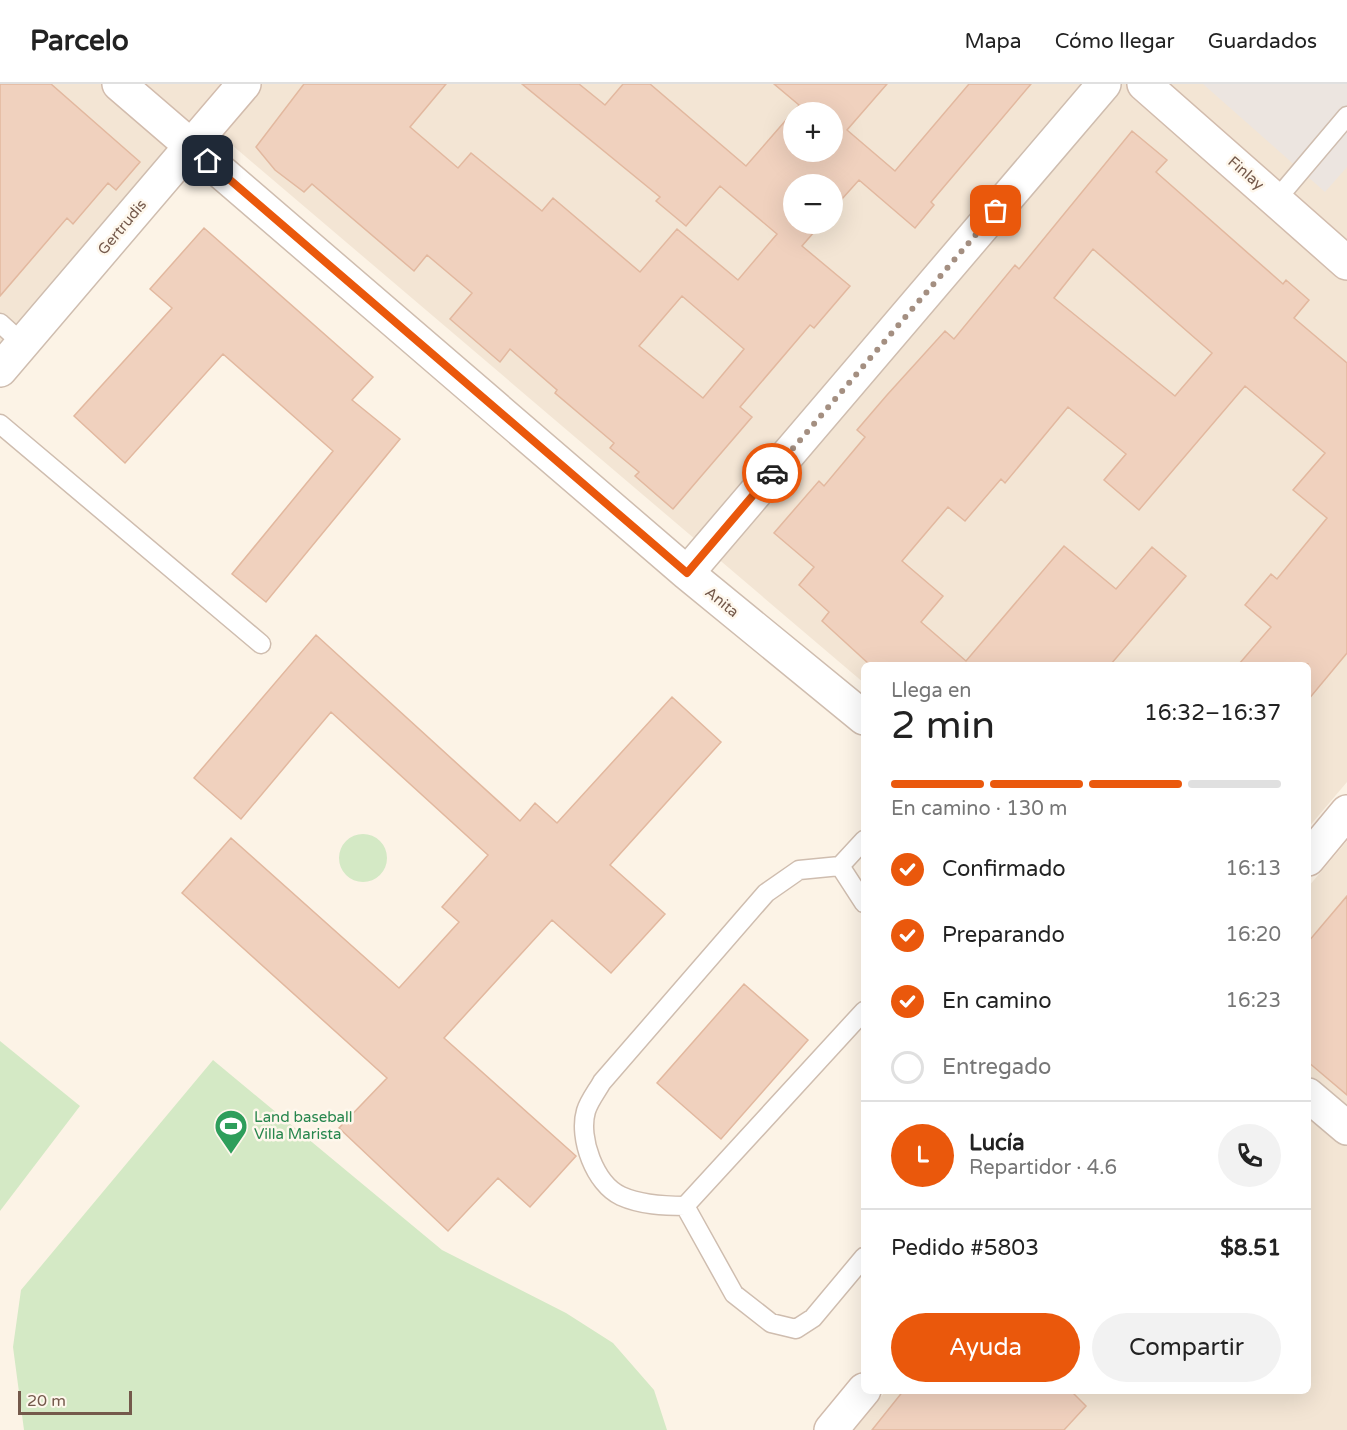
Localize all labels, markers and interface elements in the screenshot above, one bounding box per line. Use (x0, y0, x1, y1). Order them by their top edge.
text: Parcelo (30, 24, 129, 58)
text: Mapa (964, 29, 1022, 54)
text: Cómo llegar (1055, 29, 1175, 54)
text: Guardados (1208, 29, 1317, 54)
map controls (783, 102, 843, 234)
button: + (783, 102, 843, 162)
pin (182, 135, 233, 186)
icon: home (191, 144, 224, 177)
street label: Finlay (1224, 152, 1268, 194)
button: − (783, 174, 843, 234)
pin (970, 185, 1021, 236)
icon: bag (979, 194, 1012, 227)
street label: Gertrudis (94, 196, 150, 258)
courier (742, 443, 802, 503)
icon: car (756, 457, 789, 490)
street label: Anita (702, 583, 742, 621)
text: Llega en (891, 679, 971, 703)
text: 16:32–16:37 (1144, 700, 1281, 726)
text: 2 min (891, 702, 995, 749)
text: En camino · 130 m (891, 797, 1067, 821)
icon: check (891, 853, 924, 886)
text: Confirmado (942, 856, 1066, 882)
text: 16:13 (1226, 857, 1281, 881)
icon: check (891, 919, 924, 952)
text: Preparando (942, 922, 1065, 948)
text: 16:20 (1226, 923, 1281, 947)
icon: check (891, 985, 924, 1018)
text: En camino (942, 988, 1052, 1014)
text: 16:23 (1226, 989, 1281, 1013)
text: Entregado (942, 1054, 1051, 1080)
sports icon: Land baseball Villa Marista (213, 1108, 249, 1155)
place label: Land baseball Villa Marista (254, 1108, 353, 1143)
button: phone (1218, 1124, 1281, 1187)
text: Lucía (969, 1130, 1025, 1156)
text: L (916, 1142, 929, 1168)
text: Repartidor · 4.6 (969, 1156, 1117, 1180)
text: Pedido #5803 (891, 1235, 1039, 1261)
text: $8.51 (1220, 1235, 1281, 1261)
button: Ayuda (891, 1313, 1080, 1382)
button: Compartir (1092, 1313, 1281, 1382)
scale bar (18, 1388, 132, 1416)
text: 20 m (27, 1391, 66, 1411)

